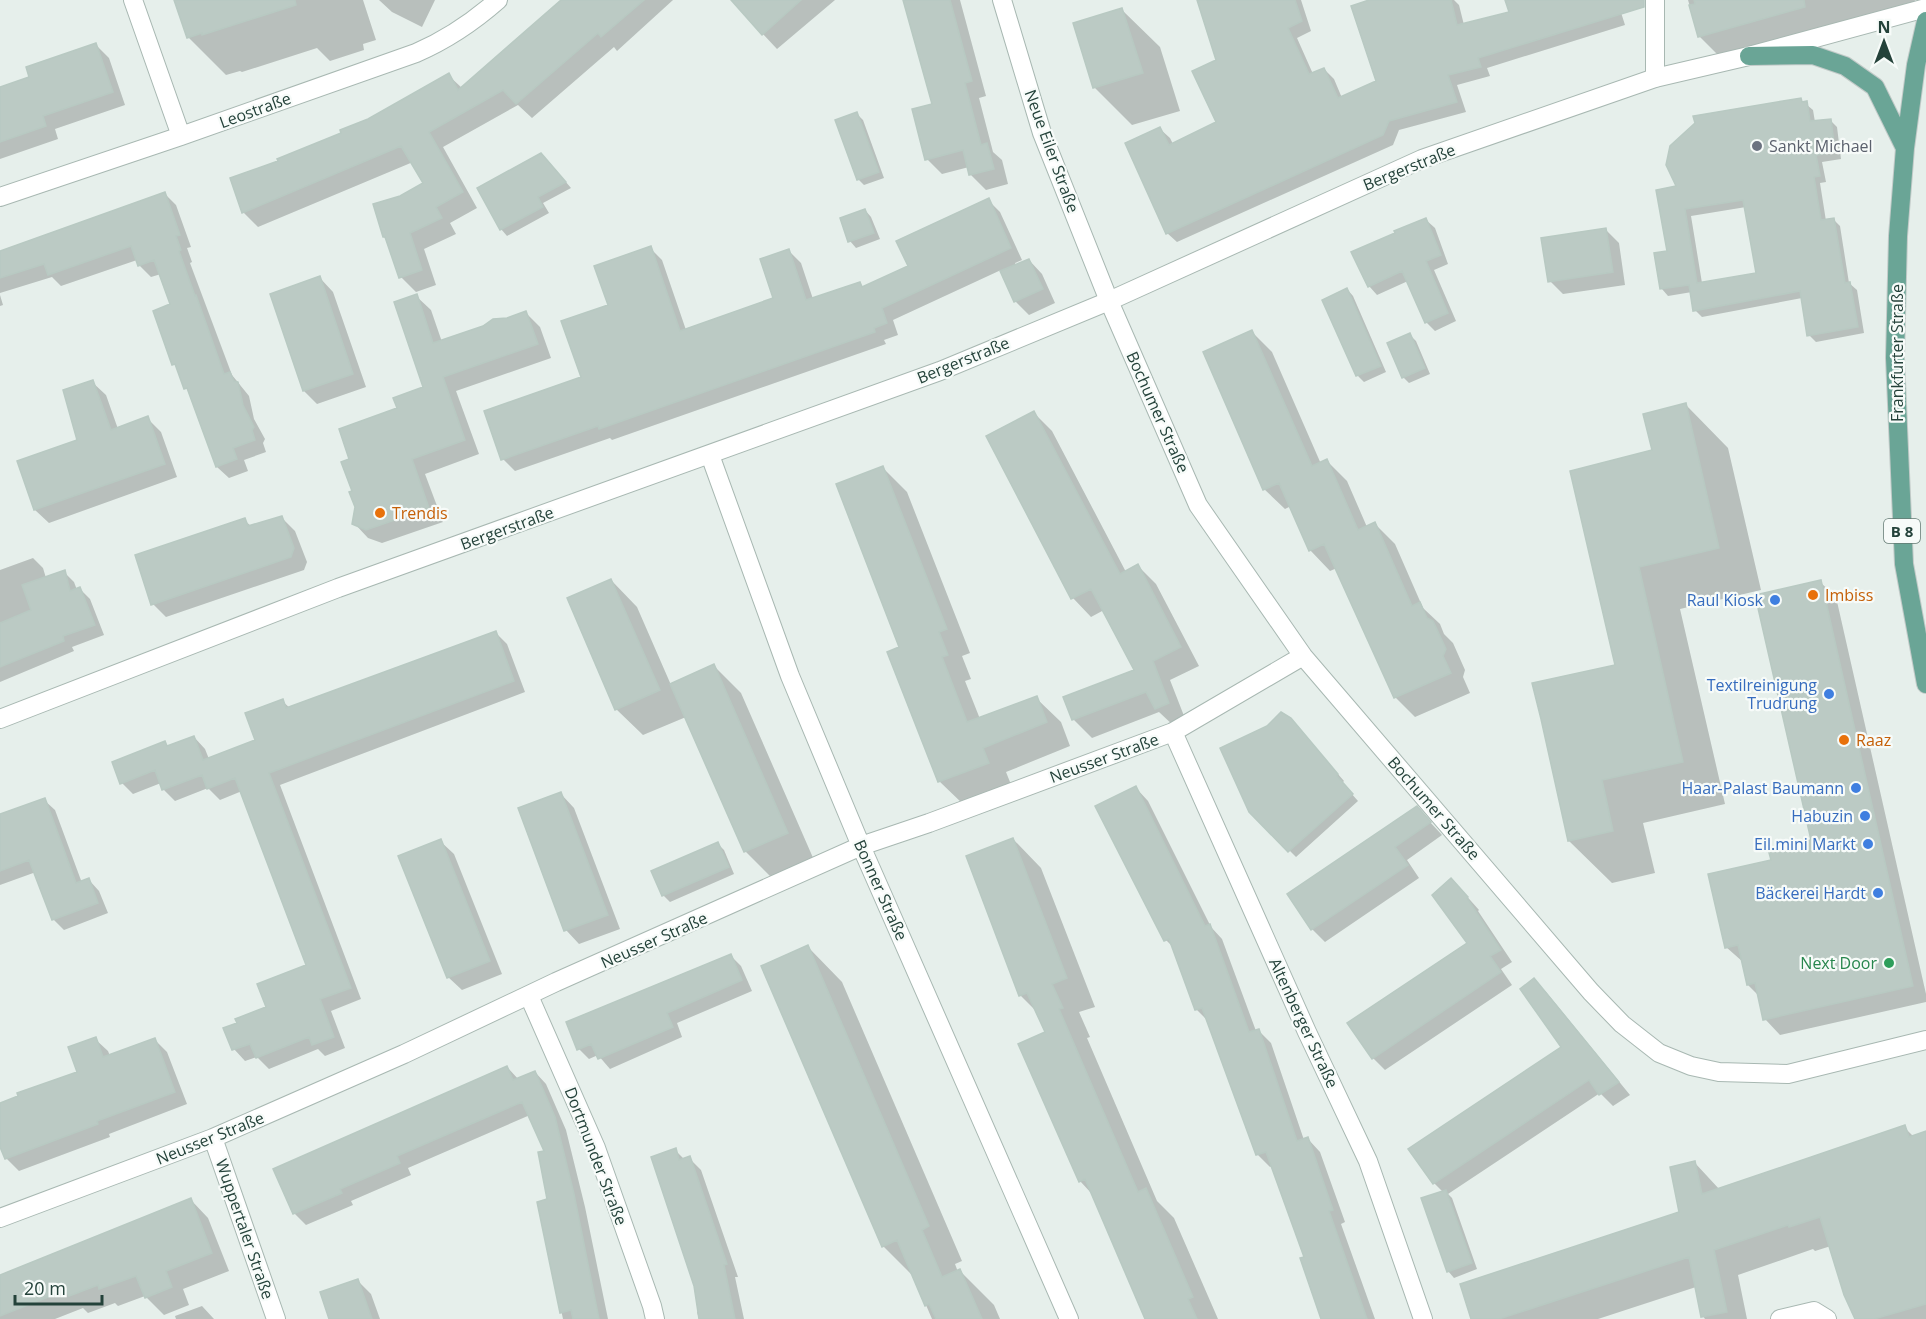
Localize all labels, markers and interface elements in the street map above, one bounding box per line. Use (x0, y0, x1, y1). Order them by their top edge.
north arrow (1854, 12, 1914, 72)
text: N (1877, 16, 1891, 38)
street label: Neue Eiler Straße (1020, 86, 1084, 216)
street label: Leostraße (216, 87, 294, 133)
place label: Sankt Michael (1769, 135, 1873, 157)
street label: Bergerstraße (1360, 138, 1458, 196)
marker: Sankt Michael (1750, 139, 1764, 153)
street label: Frankfurter Straße (1886, 284, 1908, 422)
street label: Bergerstraße (914, 331, 1012, 389)
street label: Bochumer Straße (1121, 348, 1195, 476)
street label: Bergerstraße (457, 501, 557, 555)
place label: Trendis (392, 502, 448, 524)
marker: Trendis (373, 506, 387, 520)
road number: B 8 (1884, 519, 1920, 543)
place label: Imbiss (1825, 584, 1873, 606)
marker: Imbiss (1806, 588, 1820, 602)
place label: Raul Kiosk (1687, 589, 1764, 611)
marker: Raul Kiosk (1768, 593, 1782, 607)
place label: Textilreinigung Trudrung (1707, 674, 1817, 714)
marker: Textilreinigung Trudrung (1822, 687, 1836, 701)
street label: Neusser Straße (1046, 728, 1162, 788)
place label: Raaz (1856, 729, 1891, 751)
marker: Raaz (1837, 733, 1851, 747)
street label: Bochumer Straße (1383, 752, 1485, 865)
place label: Haar-Palast Baumann (1681, 777, 1844, 799)
marker: Haar-Palast Baumann (1849, 781, 1863, 795)
place label: Habuzin (1791, 805, 1853, 827)
marker: Habuzin (1858, 809, 1872, 823)
place label: Eil.mini Markt (1754, 833, 1856, 855)
street label: Bonner Straße (849, 836, 913, 944)
marker: Eil.mini Markt (1861, 837, 1875, 851)
place label: Bäckerei Hardt (1755, 882, 1866, 904)
marker: Bäckerei Hardt (1871, 886, 1885, 900)
street label: Neusser Straße (597, 907, 711, 973)
place label: Next Door (1800, 952, 1877, 974)
street label: Altenberger Straße (1264, 954, 1344, 1092)
marker: Next Door (1882, 956, 1896, 970)
street label: Dortmunder Straße (560, 1084, 632, 1228)
street label: Neusser Straße (153, 1106, 267, 1170)
street label: Wuppertaler Straße (211, 1156, 279, 1302)
scale bar (15, 1268, 102, 1306)
text: 20 m (24, 1276, 66, 1300)

